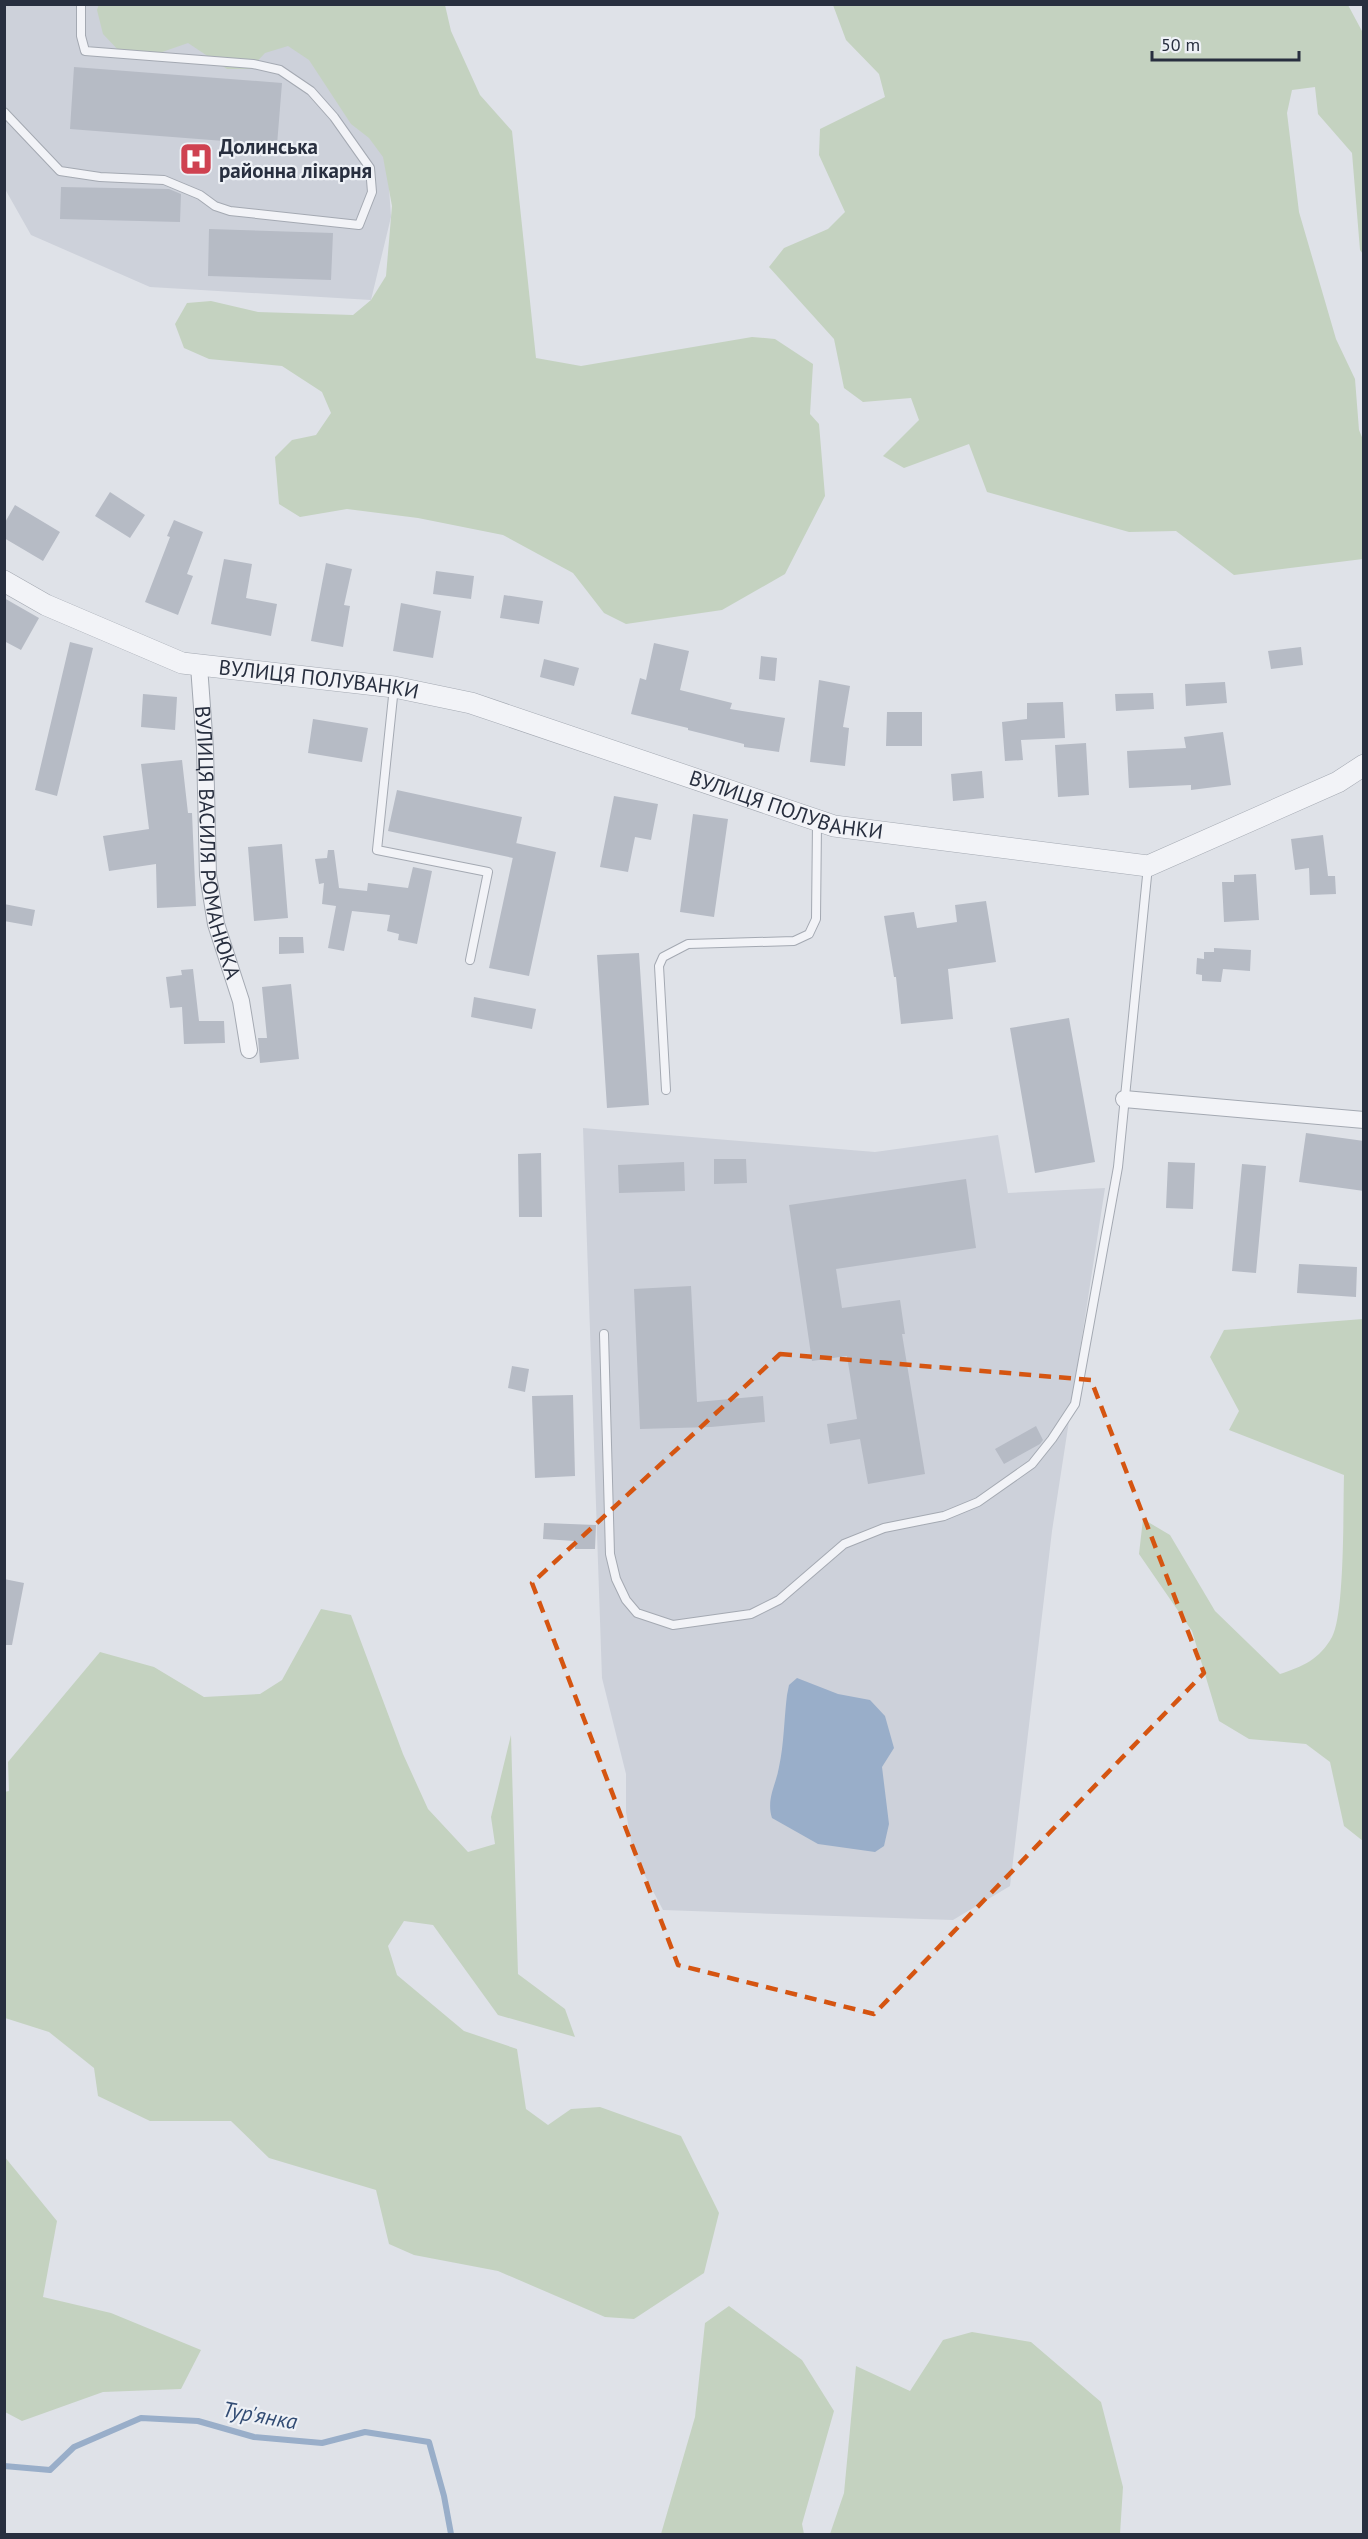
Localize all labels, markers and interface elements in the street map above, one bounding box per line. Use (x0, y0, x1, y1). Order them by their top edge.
scale bar (1152, 24, 1299, 62)
text: 50 m (1161, 33, 1200, 56)
place label: Долинська районна лікарня (219, 133, 372, 184)
hospital icon: Долинська районна лікарня (178, 141, 214, 177)
street label: ВУЛИЦЯ ПОЛУВАНКИ (217, 653, 421, 705)
street label: ВУЛИЦЯ ВАСИЛЯ РОМАНЮКА (189, 705, 247, 983)
street label: ВУЛИЦЯ ПОЛУВАНКИ (686, 764, 885, 845)
water label: Тур'янка (220, 2395, 300, 2435)

